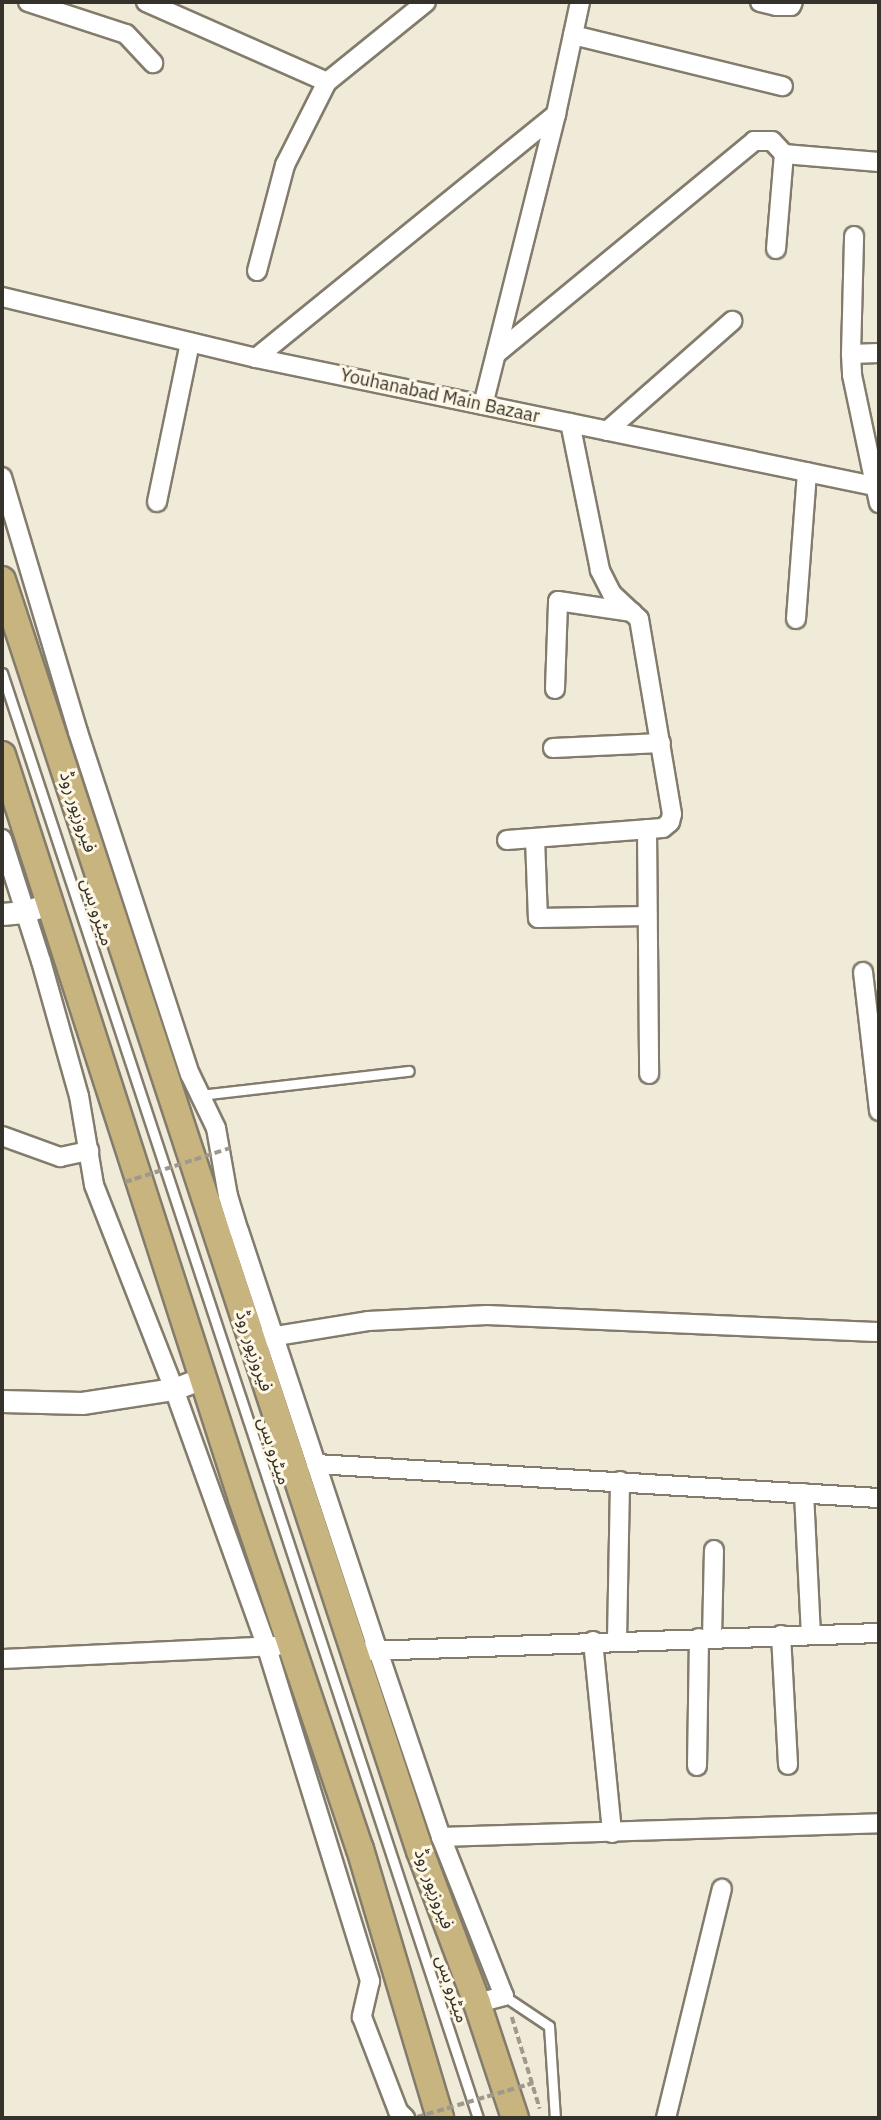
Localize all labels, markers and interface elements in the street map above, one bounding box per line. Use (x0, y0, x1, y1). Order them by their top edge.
street label: Youhanabad Main Bazaar (338, 364, 542, 428)
street label: فیروزپور روڈ (55, 769, 101, 855)
street label: میٹرو بس (76, 875, 118, 949)
street label: فیروزپور روڈ (231, 1308, 277, 1394)
street label: میٹرو بس (253, 1414, 295, 1488)
street label: فیروزپور روڈ (409, 1846, 459, 1932)
street label: میٹرو بس (431, 1952, 473, 2026)

